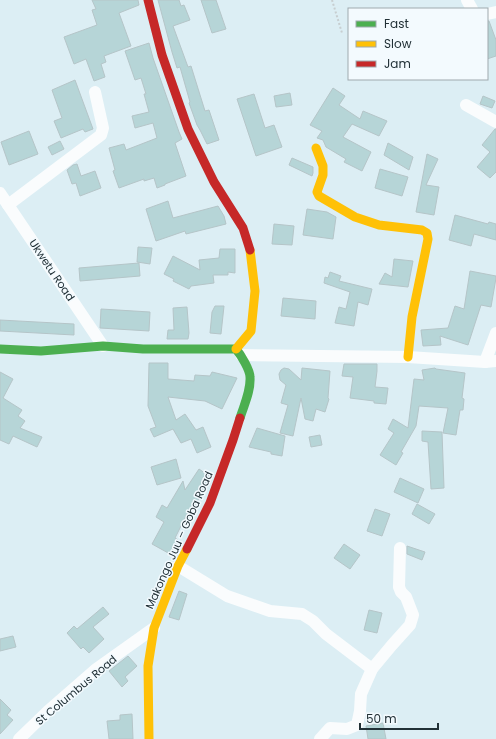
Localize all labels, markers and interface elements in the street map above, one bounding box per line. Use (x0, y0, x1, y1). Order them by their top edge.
legend (348, 8, 488, 80)
text: Fast (384, 15, 409, 32)
text: Slow (384, 35, 412, 52)
text: Jam (384, 55, 411, 72)
street label: Ukwetu Road (25, 236, 79, 304)
street label: Makongo Juu – Goba Road (141, 469, 217, 611)
street label: St Columbus Road (32, 651, 120, 729)
scale bar (360, 705, 438, 731)
text: 50 m (366, 710, 397, 727)

